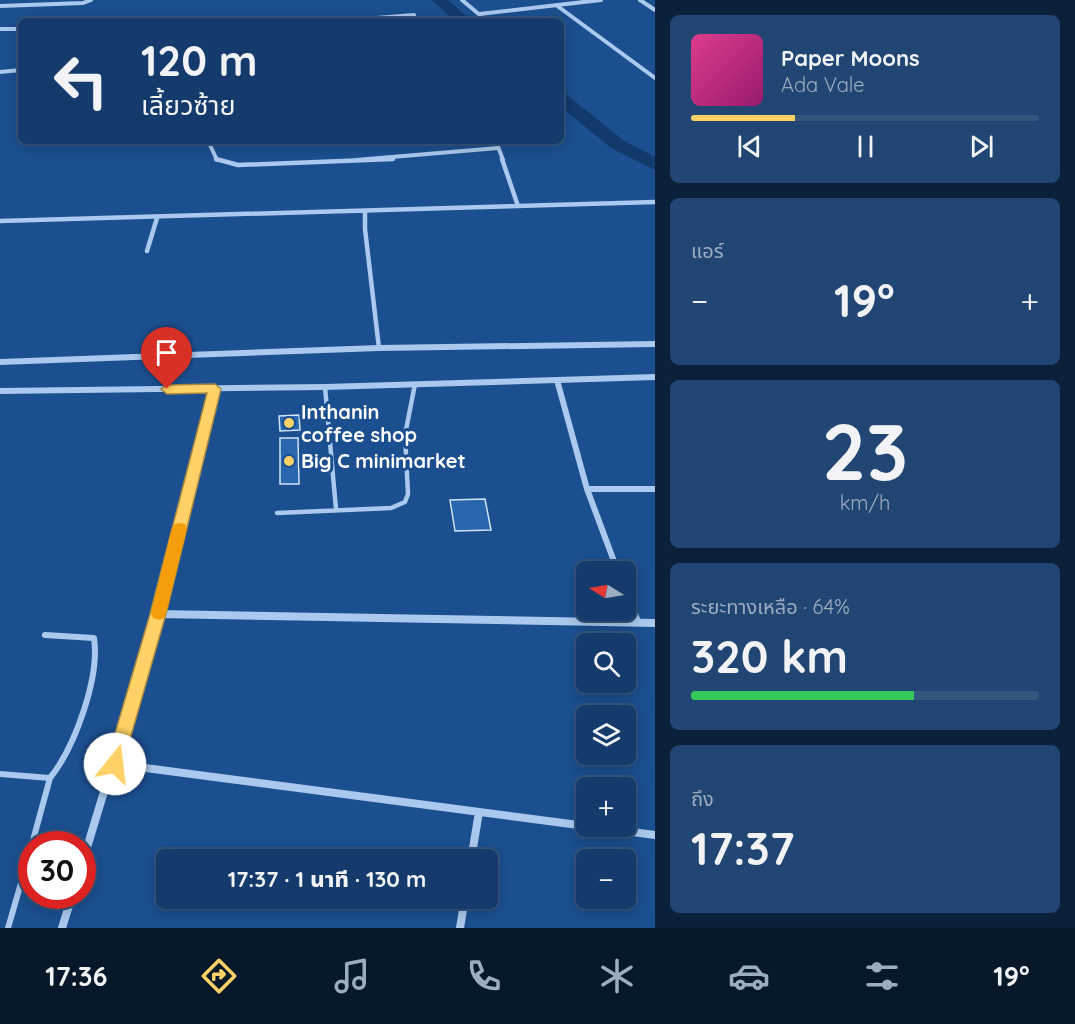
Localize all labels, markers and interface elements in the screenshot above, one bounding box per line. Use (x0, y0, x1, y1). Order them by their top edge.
text: 120 m (141, 34, 258, 87)
icon: left (42, 42, 120, 120)
text: Paper Moons (781, 44, 920, 72)
text: Ada Vale (781, 72, 865, 97)
text: เลี้ยวซ้าย (141, 88, 235, 122)
icon: previous (733, 130, 766, 163)
icon: pause (849, 130, 882, 163)
icon: next (965, 130, 998, 163)
text: แอร์ (691, 238, 723, 263)
text: 19° (834, 272, 895, 328)
text: − (691, 280, 708, 321)
text: + (1020, 280, 1039, 321)
pin (141, 327, 192, 389)
icon: arrive (150, 336, 183, 369)
place label: Inthanin coffee shop (301, 399, 417, 447)
text: 23 (822, 402, 908, 500)
marker: Inthanin coffee shop (282, 416, 296, 430)
place label: Big C minimarket (301, 448, 466, 473)
marker: Big C minimarket (282, 454, 296, 468)
text: km/h (840, 490, 890, 515)
north arrow (576, 561, 636, 621)
map controls (576, 561, 636, 909)
text: ระยะทางเหลือ · 64% (691, 594, 850, 619)
text: 320 km (691, 628, 848, 684)
button: search (576, 633, 636, 693)
button: layers (576, 705, 636, 765)
position arrow (83, 732, 147, 796)
button: + (576, 777, 636, 837)
text: ถึง (691, 786, 714, 811)
text: 17:37 (691, 820, 794, 876)
speed limit sign: 30 (18, 831, 96, 909)
button: − (576, 849, 636, 909)
text: 17:37 · 1 นาที · 130 m (228, 865, 426, 893)
icon: directions (198, 955, 240, 997)
icon: music (331, 955, 373, 997)
icon: phone (463, 955, 505, 997)
icon: climate (596, 955, 638, 997)
icon: car (728, 955, 770, 997)
icon: filters (861, 955, 903, 997)
text: 17:36 (45, 959, 107, 993)
text: 19° (993, 959, 1030, 993)

